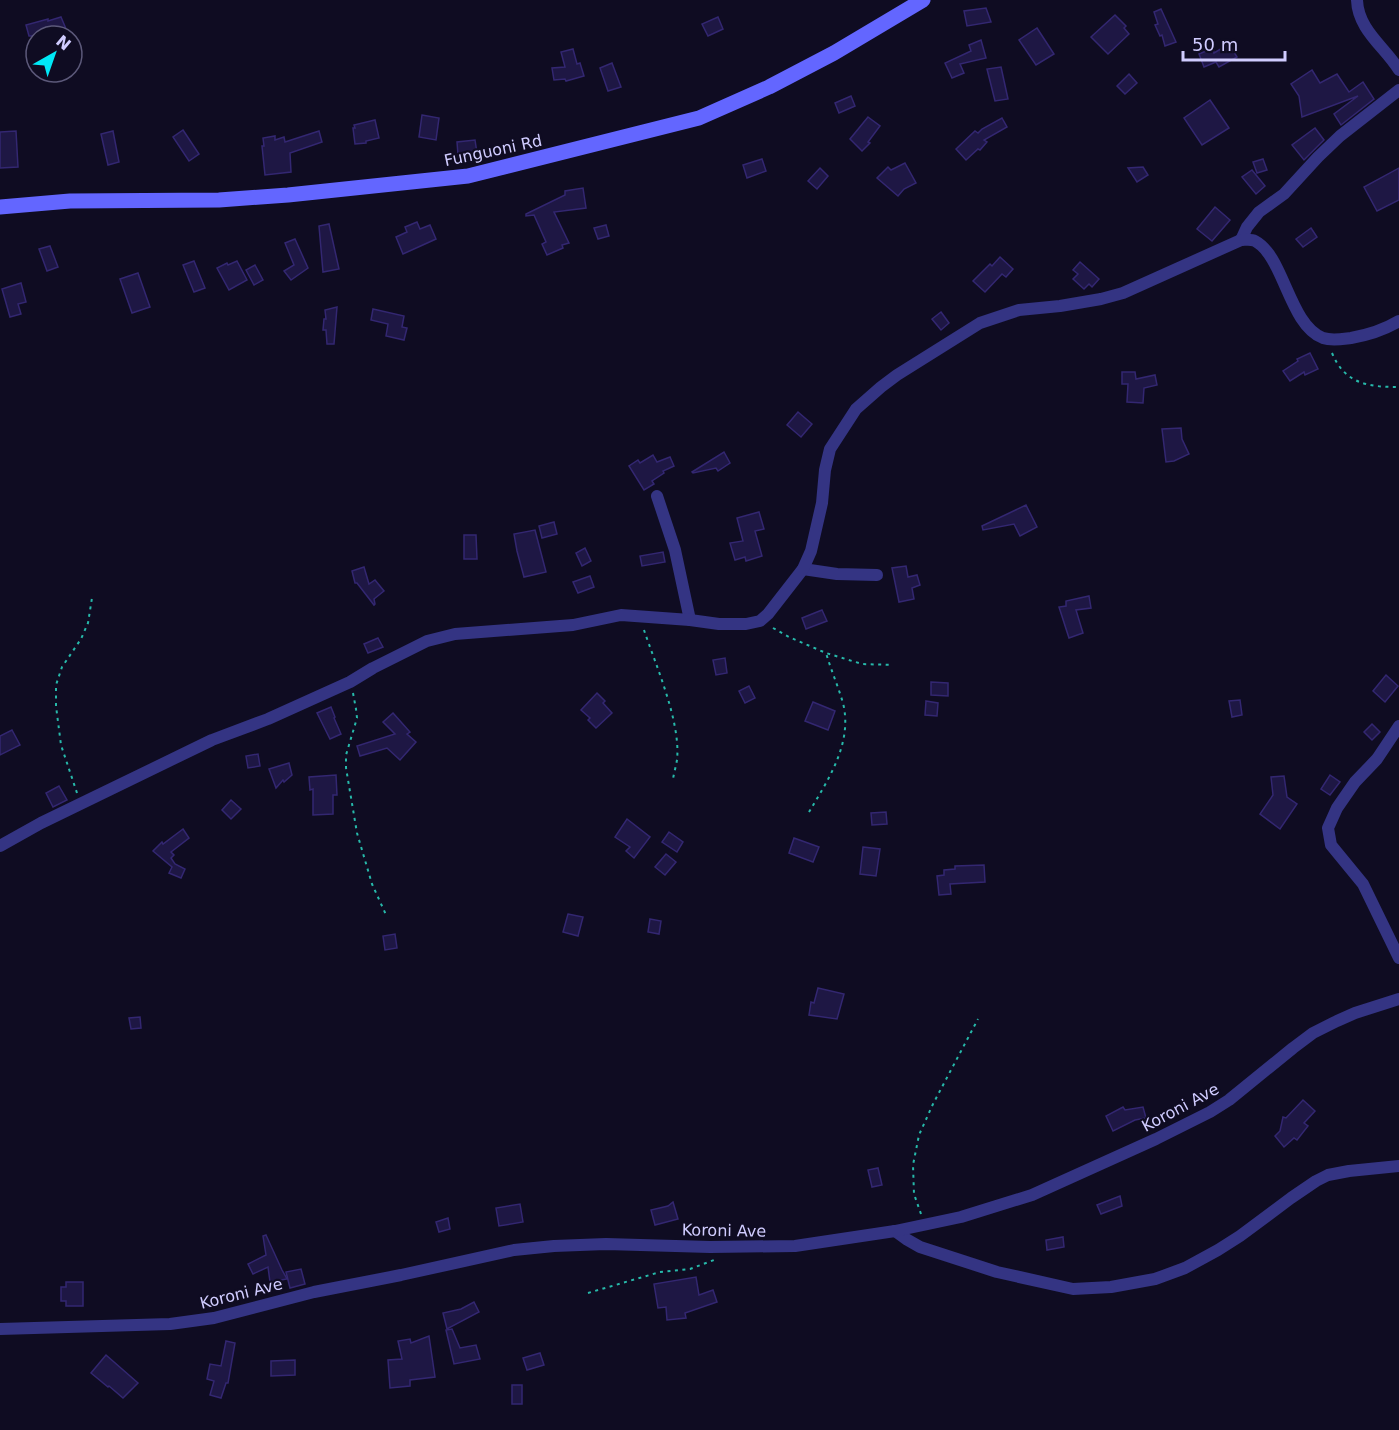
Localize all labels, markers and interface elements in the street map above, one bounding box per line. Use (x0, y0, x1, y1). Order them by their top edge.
north arrow (24, 24, 84, 84)
scale bar (1183, 24, 1285, 62)
text: N (52, 31, 75, 54)
text: 50 m (1192, 34, 1238, 55)
street label: Funguoni Rd (442, 131, 544, 170)
street label: Koroni Ave (1138, 1079, 1222, 1136)
street label: Koroni Ave (682, 1220, 766, 1241)
street label: Koroni Ave (198, 1274, 284, 1313)

